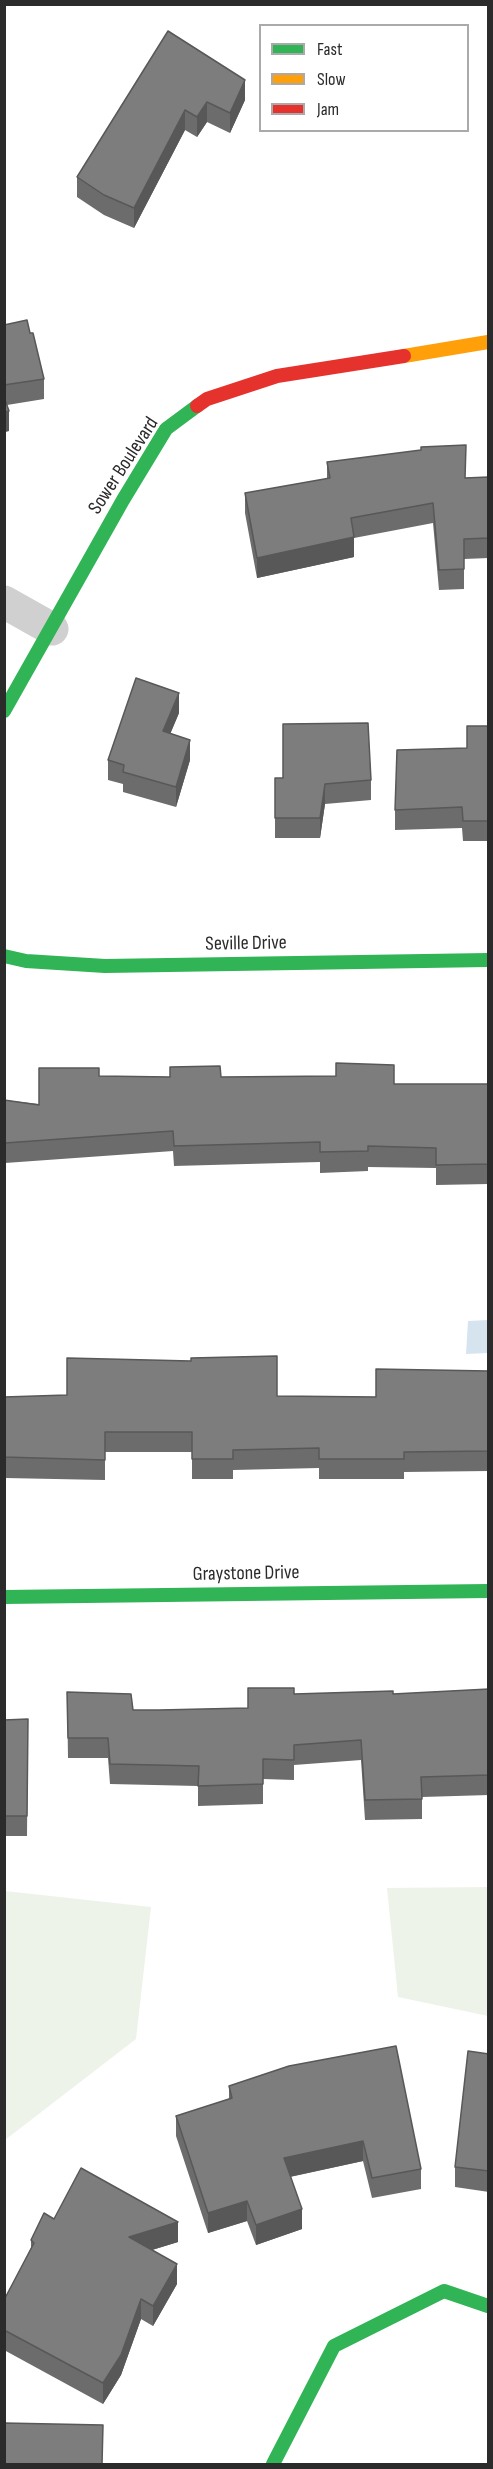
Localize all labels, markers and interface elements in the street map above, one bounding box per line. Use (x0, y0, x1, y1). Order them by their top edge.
legend (259, 24, 469, 132)
text: Fast (317, 39, 342, 60)
text: Slow (317, 69, 346, 90)
text: Jam (317, 99, 339, 120)
street label: Sower Boulevard (84, 413, 164, 519)
street label: Seville Drive (205, 931, 287, 957)
street label: Graystone Drive (192, 1561, 300, 1587)

